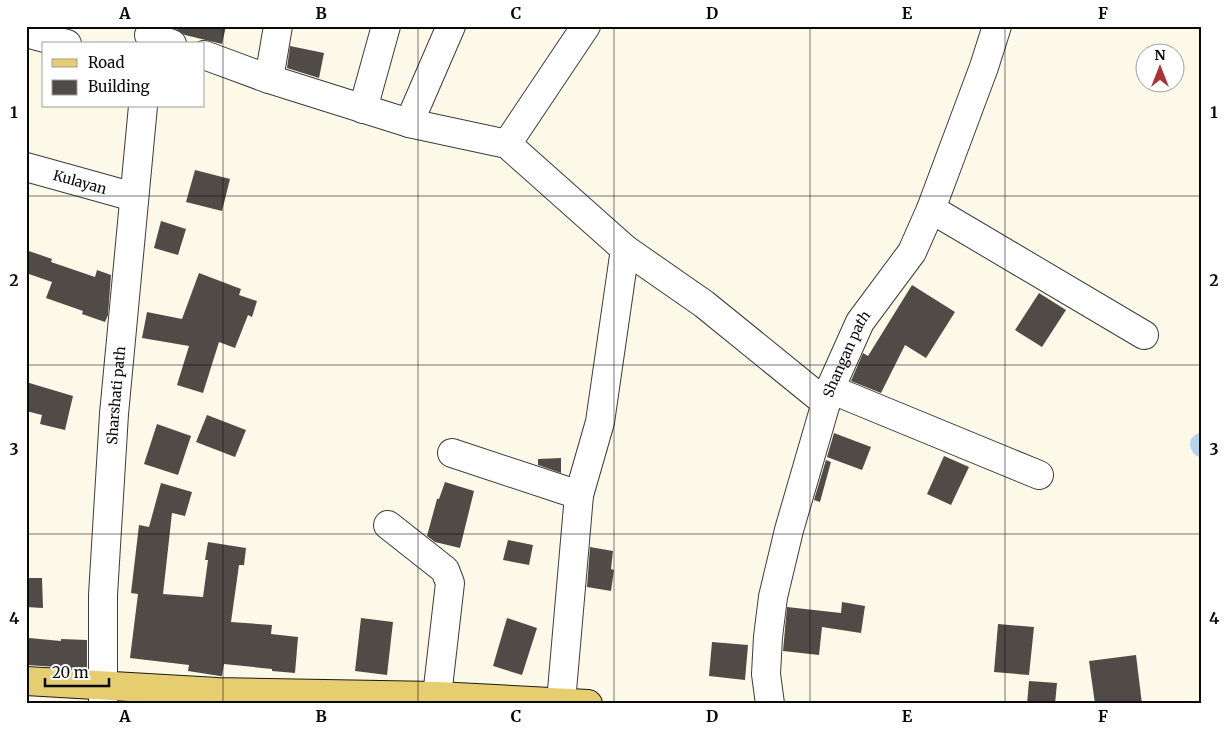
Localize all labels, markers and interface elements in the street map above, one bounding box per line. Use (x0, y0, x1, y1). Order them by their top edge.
text: A (118, 3, 131, 23)
text: B (315, 3, 327, 23)
text: C (511, 3, 521, 23)
text: D (706, 3, 718, 23)
text: E (902, 3, 913, 23)
text: F (1098, 3, 1108, 23)
legend (42, 42, 205, 108)
north arrow (1136, 42, 1186, 92)
text: N (1154, 46, 1166, 64)
text: Road (88, 53, 124, 72)
text: Building (88, 77, 150, 96)
text: 1 (10, 102, 18, 122)
text: 1 (1210, 102, 1218, 122)
street label: Kulayan (51, 166, 109, 198)
text: 2 (9, 270, 19, 290)
text: 2 (1209, 270, 1219, 290)
street label: Shangan path (819, 307, 874, 399)
street label: Sharshati path (103, 345, 129, 445)
text: 3 (9, 439, 19, 459)
text: 3 (1209, 439, 1219, 459)
text: 4 (9, 608, 19, 628)
text: 4 (1209, 608, 1219, 628)
scale bar (45, 655, 109, 687)
text: 20 m (52, 663, 89, 682)
text: A (118, 706, 131, 726)
text: B (315, 706, 327, 726)
text: C (511, 706, 521, 726)
text: D (706, 706, 718, 726)
text: E (902, 706, 913, 726)
text: F (1098, 706, 1108, 726)

